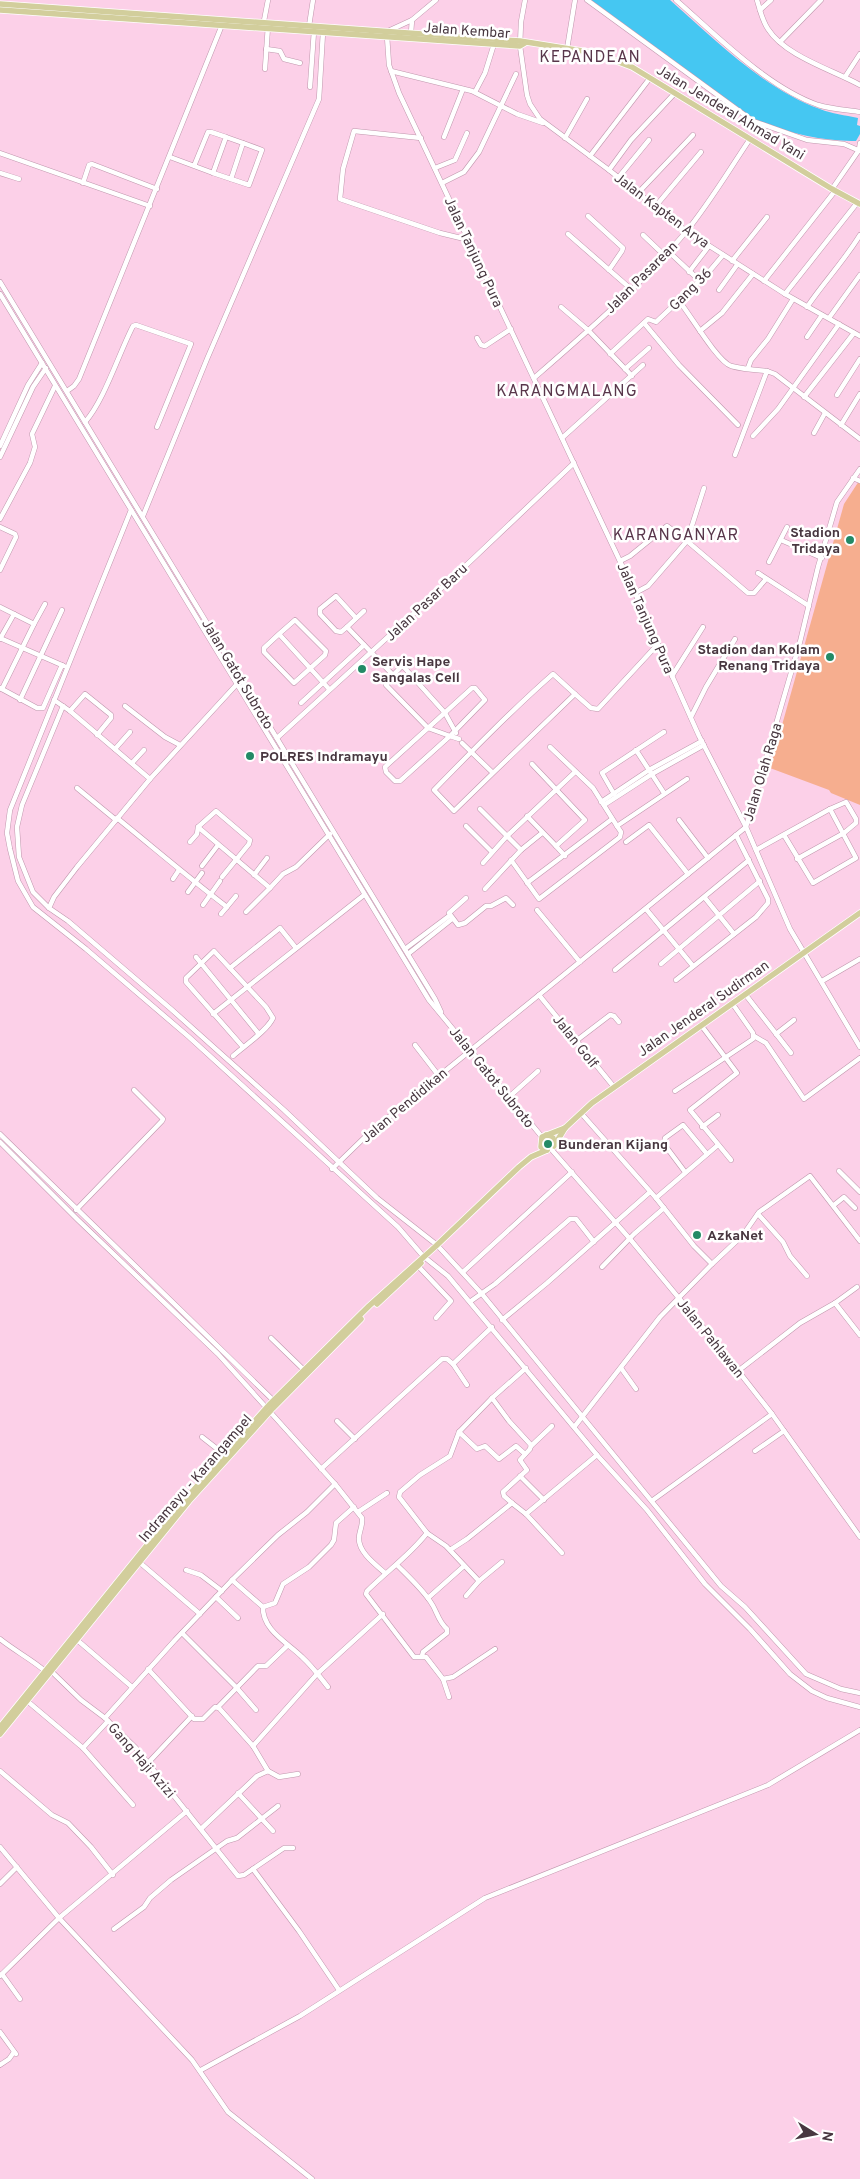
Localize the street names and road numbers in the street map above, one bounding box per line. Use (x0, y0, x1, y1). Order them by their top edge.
street label: Jalan Kembar (423, 20, 511, 43)
street label: Jalan Jenderal Ahmad Yani (653, 62, 807, 164)
street label: Jalan Kapten Arya (610, 170, 712, 253)
street label: Jalan Tanjung Pura (440, 195, 506, 311)
street label: Jalan Pasarean (602, 238, 682, 318)
street label: Gang 36 (666, 265, 716, 315)
street label: Jalan Tanjung Pura (612, 560, 677, 677)
street label: Jalan Pasar Baru (382, 561, 472, 645)
street label: Jalan Gatot Subroto (197, 617, 276, 733)
street label: Jalan Olah Raga (740, 721, 786, 824)
street label: Jalan Jenderal Sudirman (635, 957, 773, 1061)
street label: Jalan Golf (548, 1012, 602, 1072)
street label: Jalan Gatot Subroto (445, 1024, 537, 1132)
street label: Jalan Pendidikan (358, 1065, 452, 1147)
street label: Jalan Pahlawan (673, 1296, 747, 1382)
street label: Indramayu - Karangampel (136, 1412, 256, 1546)
street label: Gang Haji Azizi (104, 1720, 178, 1802)

